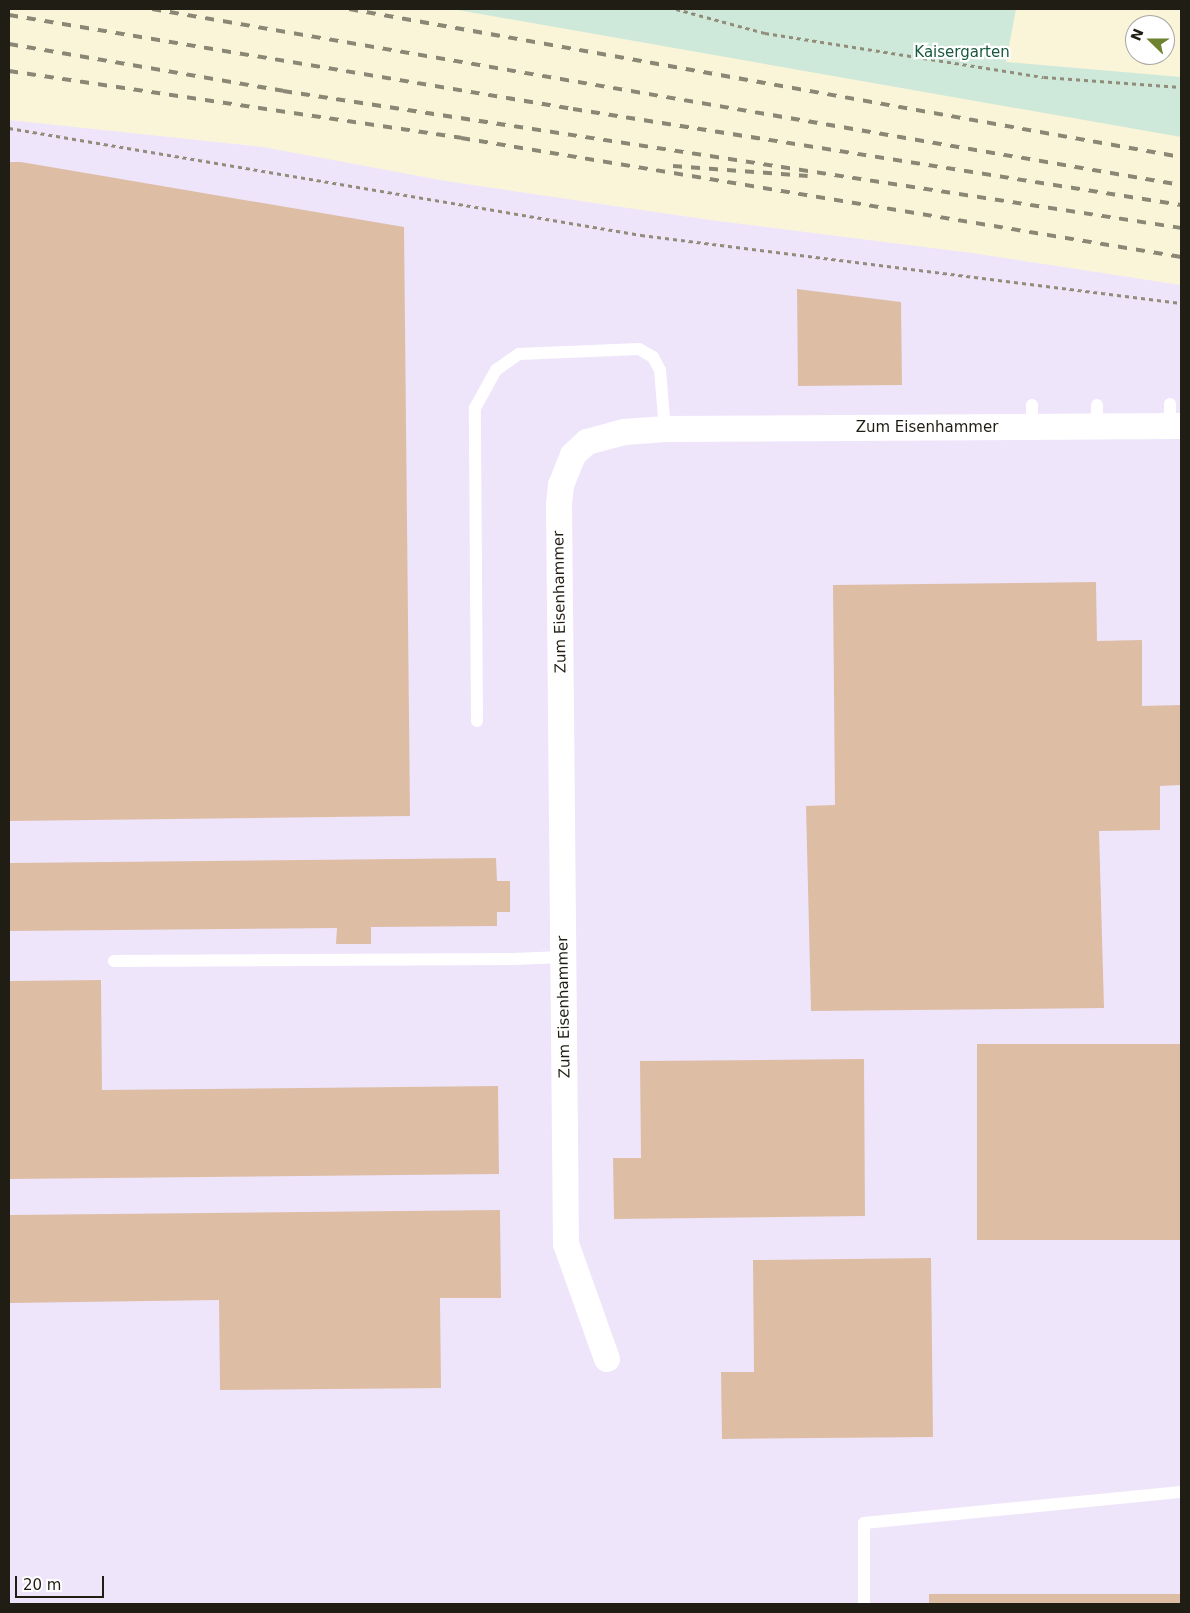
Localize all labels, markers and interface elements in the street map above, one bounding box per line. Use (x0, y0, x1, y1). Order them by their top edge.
north arrow (1125, 15, 1175, 65)
text: N (1127, 26, 1147, 43)
park label: Kaisergarten (914, 44, 1010, 62)
street label: Zum Eisenhammer (856, 419, 998, 437)
street label: Zum Eisenhammer (550, 531, 570, 673)
street label: Zum Eisenhammer (554, 936, 574, 1078)
scale bar (18, 1566, 106, 1598)
text: 20 m (23, 1576, 61, 1594)

